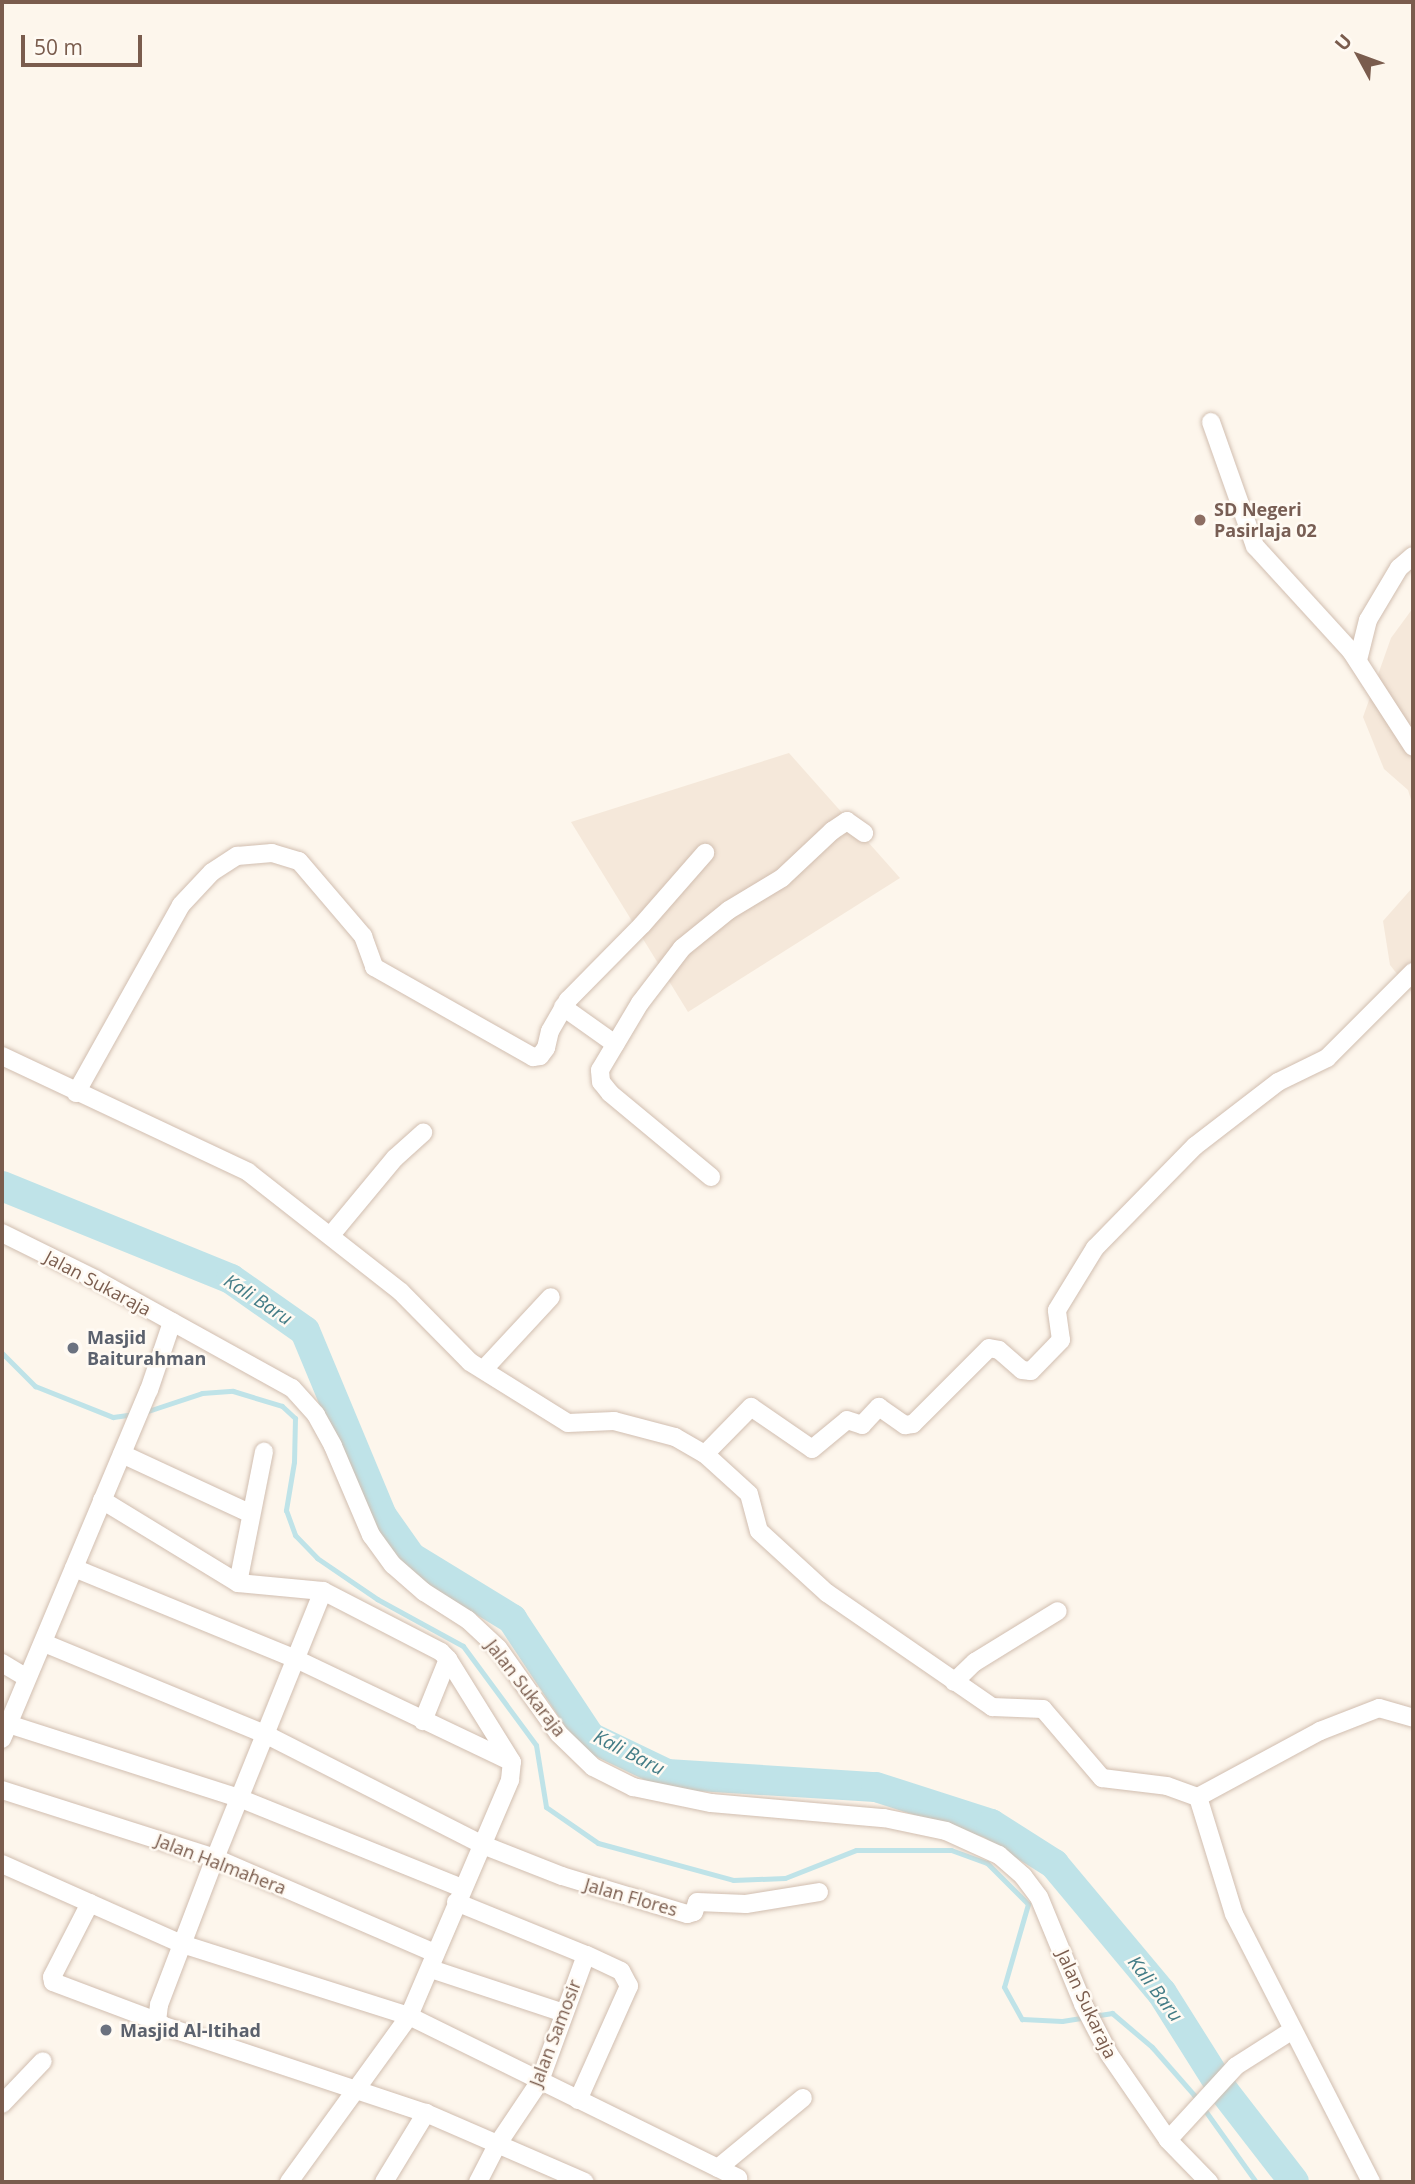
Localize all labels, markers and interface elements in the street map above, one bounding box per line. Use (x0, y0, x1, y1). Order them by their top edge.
scale bar (24, 21, 145, 65)
north arrow (1324, 21, 1394, 91)
text: U (1329, 28, 1358, 56)
text: 50 m (34, 33, 83, 61)
place label: SD Negeri Pasirlaja 02 (1214, 499, 1317, 542)
marker: SD Negeri Pasirlaja 02 (1192, 512, 1208, 528)
street label: Jalan Sukaraja (41, 1246, 155, 1320)
water label: Kali Baru (220, 1270, 296, 1330)
place label: Masjid Baiturahman (87, 1327, 206, 1370)
marker: Masjid Baiturahman (65, 1340, 81, 1356)
street label: Jalan Sukaraja (481, 1635, 571, 1741)
water label: Kali Baru (590, 1725, 668, 1781)
street label: Jalan Halmahera (153, 1829, 289, 1899)
street label: Jalan Flores (582, 1873, 680, 1921)
street label: Jalan Sukaraja (1052, 1946, 1122, 2062)
water label: Kali Baru (1123, 1952, 1187, 2026)
street label: Jalan Samosir (525, 1976, 585, 2090)
place label: Masjid Al-Itihad (120, 2019, 261, 2041)
marker: Masjid Al-Itihad (98, 2022, 114, 2038)

